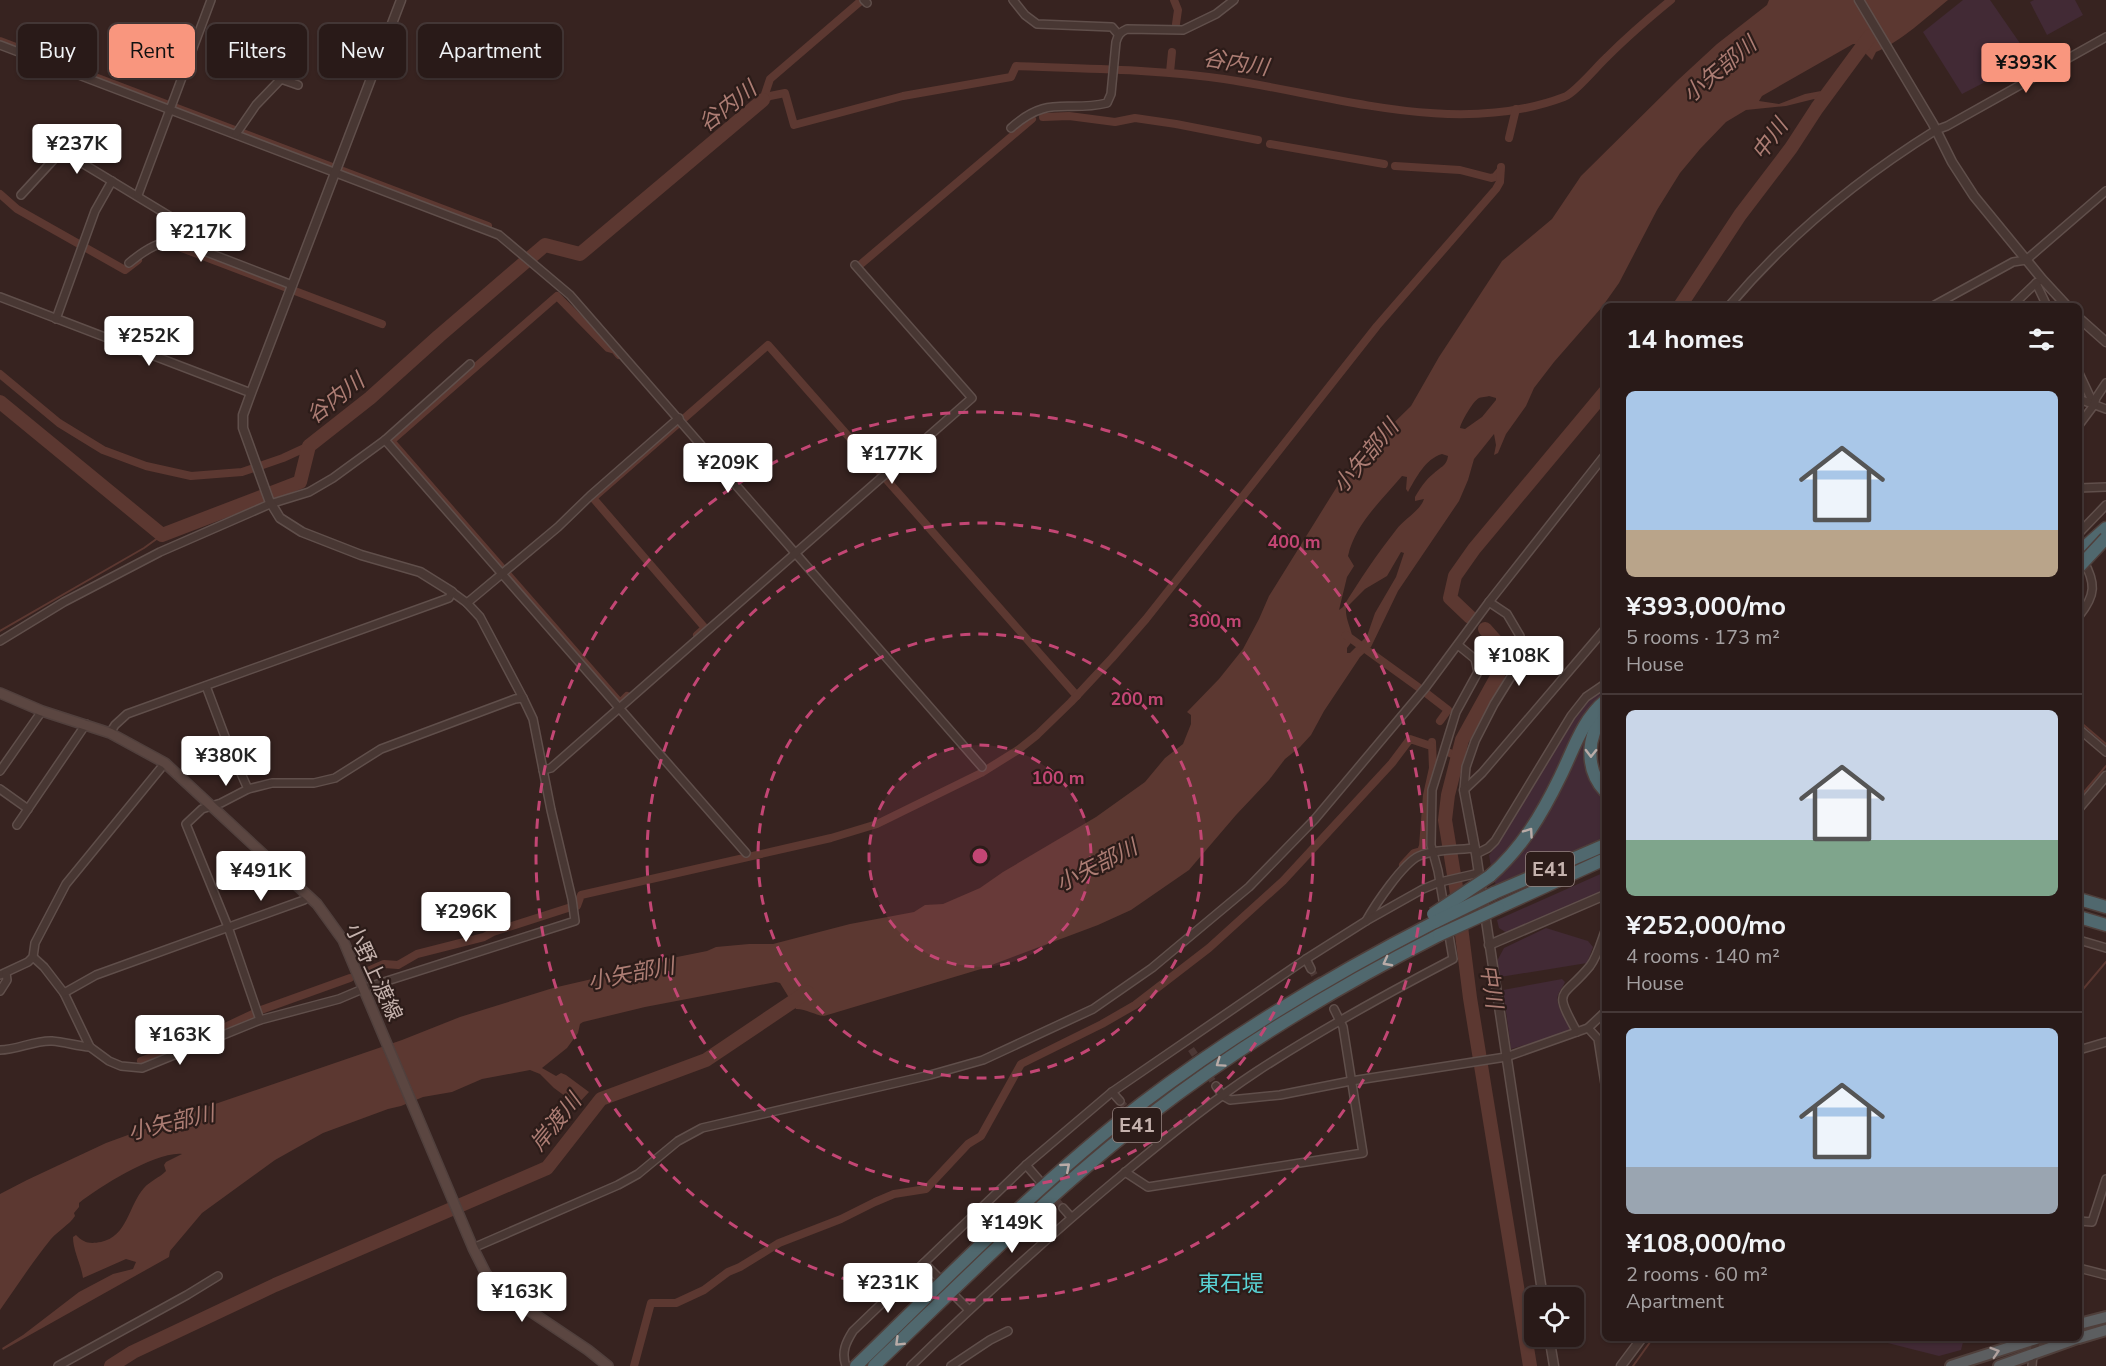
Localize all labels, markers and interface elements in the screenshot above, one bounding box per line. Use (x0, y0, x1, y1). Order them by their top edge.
chip: Buy (18, 24, 97, 78)
chip: Rent (109, 24, 195, 78)
chip: Filters (207, 24, 307, 78)
chip: New (319, 24, 406, 78)
chip: Apartment (418, 24, 562, 78)
water label: 小矢部川 (1676, 29, 1765, 110)
water label: 谷内川 (1201, 43, 1273, 83)
pin: ¥393K (1984, 43, 2068, 94)
text: ¥393K (1995, 49, 2057, 76)
water label: 谷内川 (692, 73, 764, 139)
water label: 中川 (1745, 111, 1796, 166)
pin: ¥237K (35, 124, 119, 175)
text: ¥237K (46, 130, 108, 157)
pin: ¥217K (159, 212, 243, 263)
text: ¥217K (170, 218, 232, 245)
pin: ¥252K (107, 316, 191, 367)
text: ¥252K (118, 322, 180, 349)
text: 14 homes (1626, 322, 1744, 357)
icon: filters (2025, 323, 2058, 356)
water label: 谷内川 (300, 365, 372, 431)
water label: 小矢部川 (1326, 412, 1407, 500)
icon: home (1788, 430, 1896, 538)
pin: ¥177K (850, 434, 934, 485)
text: ¥177K (861, 440, 923, 467)
pin: ¥209K (686, 443, 770, 494)
text: ¥209K (697, 449, 759, 476)
text: 400 m (1267, 530, 1321, 554)
text: ¥393,000/mo (1626, 589, 1786, 624)
text: 300 m (1188, 609, 1242, 633)
text: 5 rooms · 173 m² (1626, 624, 1780, 651)
pin: ¥108K (1477, 636, 1561, 687)
text: ¥108K (1488, 642, 1550, 669)
text: House (1626, 651, 1684, 678)
text: 200 m (1110, 687, 1164, 711)
pin: ¥380K (184, 736, 268, 787)
text: ¥380K (195, 742, 257, 769)
one-way arrow (1585, 748, 1597, 757)
icon: home (1788, 749, 1896, 857)
text: 100 m (1031, 766, 1085, 790)
one-way arrow (1522, 828, 1533, 839)
water label: 小矢部川 (1050, 832, 1144, 899)
centre of rings (970, 846, 990, 866)
pin: ¥491K (219, 851, 303, 902)
road number: E41 (1526, 852, 1574, 886)
text: ¥491K (230, 857, 292, 884)
pin: ¥296K (424, 892, 508, 943)
text: ¥296K (435, 898, 497, 925)
text: ¥252,000/mo (1626, 908, 1786, 943)
street label: 小野上渡線 (339, 919, 409, 1025)
text: 4 rooms · 140 m² (1626, 943, 1780, 970)
water label: 小矢部川 (585, 950, 679, 997)
one-way arrow (1382, 955, 1393, 966)
water label: 中川 (1473, 962, 1510, 1012)
text: House (1626, 970, 1684, 997)
pin: ¥163K (138, 1015, 222, 1066)
text: ¥163K (149, 1021, 211, 1048)
one-way arrow (1216, 1056, 1227, 1067)
icon: home (1788, 1067, 1896, 1175)
water label: 岸渡川 (523, 1086, 589, 1158)
water label: 小矢部川 (125, 1098, 219, 1147)
road number: E41 (1113, 1108, 1161, 1142)
one-way arrow (1059, 1163, 1070, 1174)
pin: ¥149K (970, 1203, 1054, 1254)
text: ¥149K (981, 1209, 1043, 1236)
text: ¥108,000/mo (1626, 1226, 1786, 1261)
text: 2 rooms · 60 m² (1626, 1261, 1768, 1288)
pin: ¥231K (846, 1263, 930, 1314)
text: ¥231K (857, 1269, 919, 1296)
district label: 東石堤 (1198, 1269, 1264, 1299)
pin: ¥163K (480, 1272, 564, 1323)
text: ¥163K (491, 1278, 553, 1305)
map controls (1524, 1287, 1584, 1347)
button: locate (1524, 1287, 1584, 1347)
text: Apartment (1626, 1288, 1724, 1315)
one-way arrow (896, 1335, 906, 1346)
one-way arrow (1989, 1347, 2000, 1359)

